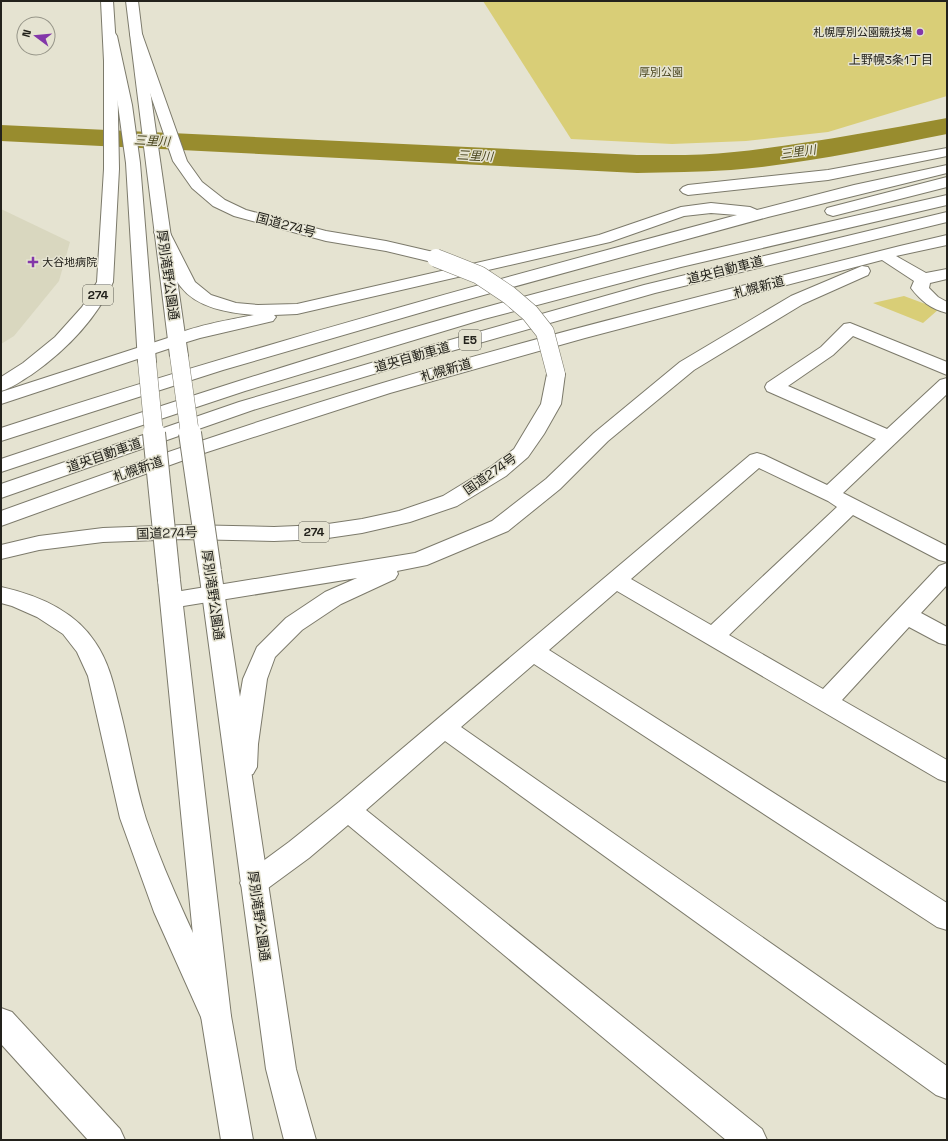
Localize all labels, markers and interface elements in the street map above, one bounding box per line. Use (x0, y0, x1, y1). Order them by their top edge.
north arrow (16, 16, 56, 56)
place label: 札幌厚別公園競技場 (813, 25, 912, 39)
marker: 札幌厚別公園競技場 (915, 27, 925, 37)
text: N (19, 28, 34, 39)
district label: 上野幌3条1丁目 (849, 52, 933, 68)
park label: 厚別公園 (639, 65, 683, 79)
water label: 三里川 (134, 132, 172, 150)
water label: 三里川 (779, 141, 819, 162)
water label: 三里川 (457, 147, 495, 165)
street label: 国道274号 (254, 209, 318, 241)
street label: 厚別滝野公園通 (153, 229, 183, 321)
street label: 道央自動車道 (685, 252, 765, 288)
place label: 大谷地病院 (42, 255, 97, 269)
marker: 大谷地病院 (27, 256, 39, 268)
street label: 札幌新道 (732, 272, 786, 302)
road number: 274 (83, 285, 113, 305)
road number: E5 (459, 330, 481, 350)
street label: 道央自動車道 (372, 338, 452, 376)
street label: 札幌新道 (419, 355, 473, 385)
street label: 道央自動車道 (64, 434, 144, 476)
street label: 国道274号 (460, 449, 520, 499)
street label: 札幌新道 (111, 452, 165, 486)
road number: 274 (299, 522, 329, 542)
street label: 国道274号 (136, 523, 198, 543)
street label: 厚別滝野公園通 (198, 549, 228, 641)
street label: 厚別滝野公園通 (244, 870, 274, 962)

